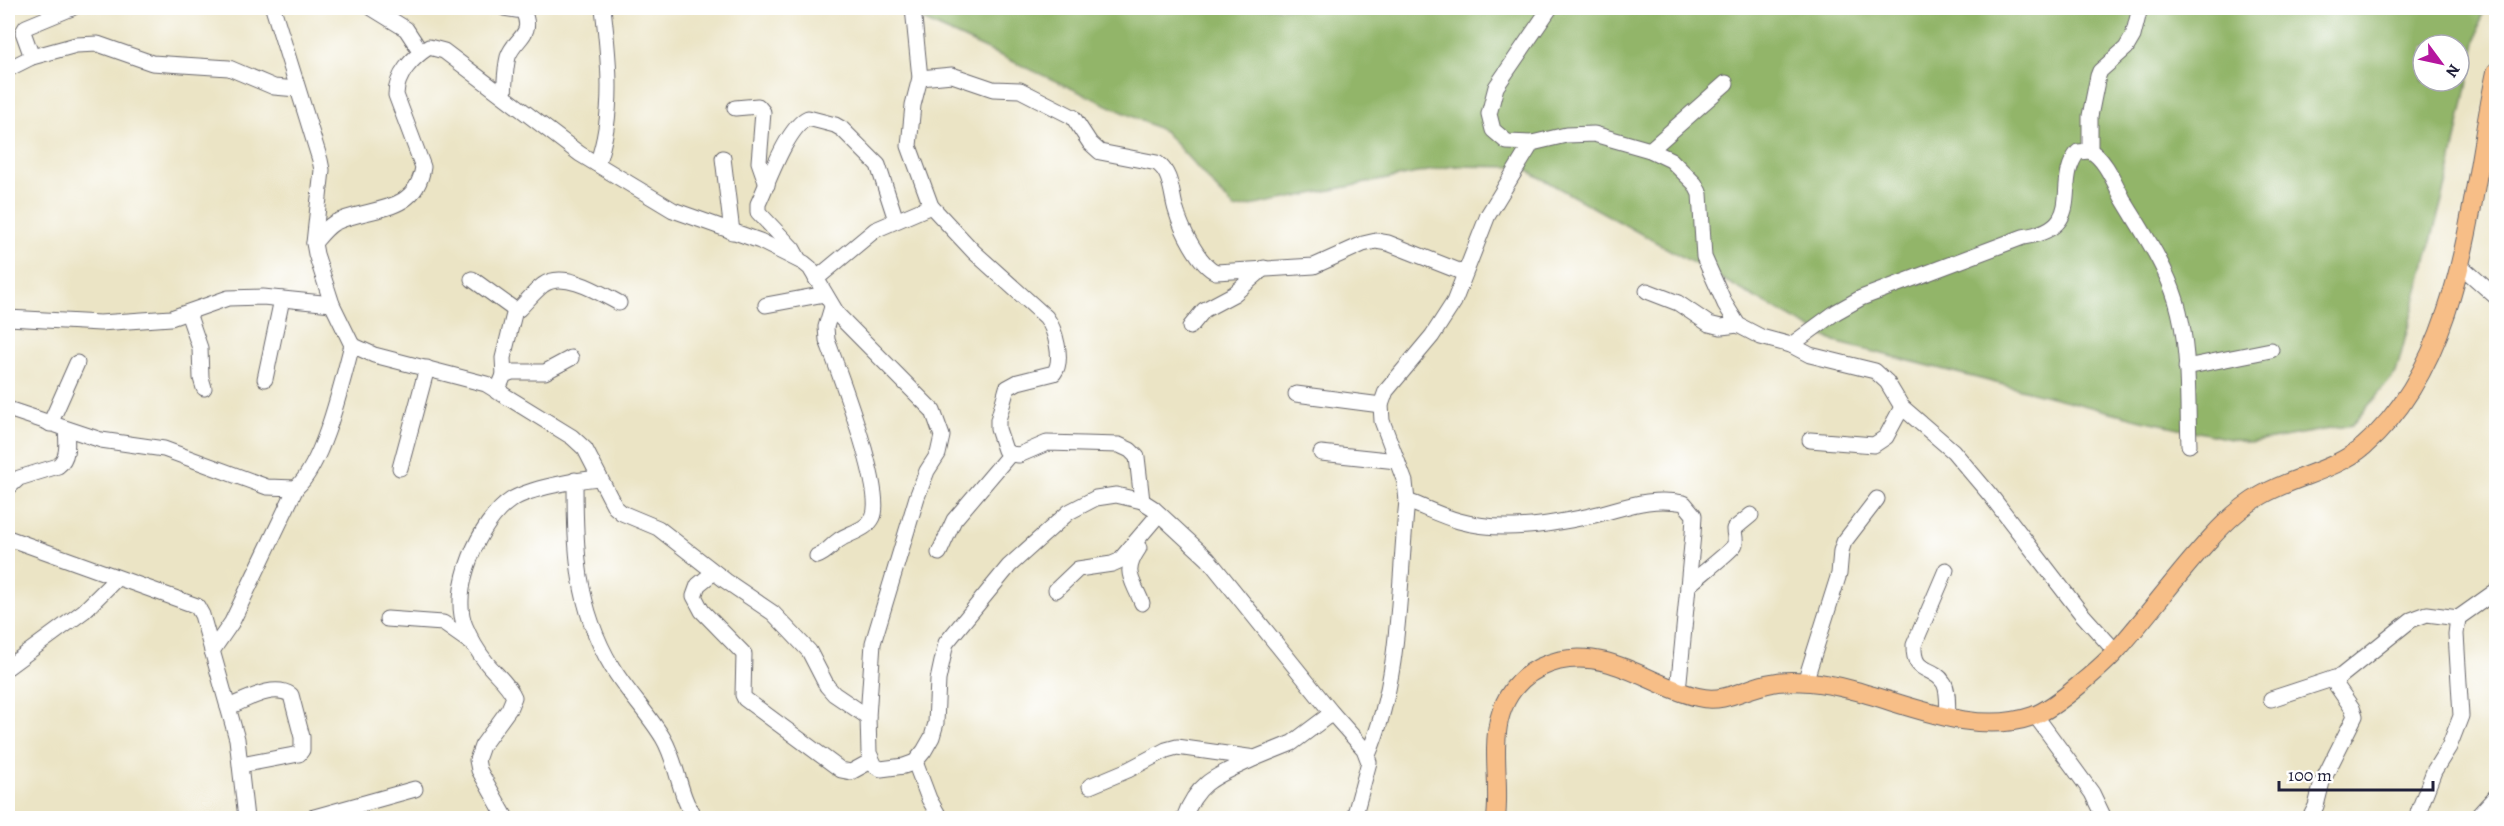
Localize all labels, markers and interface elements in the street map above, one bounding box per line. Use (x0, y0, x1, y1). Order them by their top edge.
north arrow (2411, 33, 2471, 93)
text: N (2440, 60, 2465, 82)
scale bar (2279, 754, 2434, 792)
text: 100 m (2288, 763, 2332, 787)

